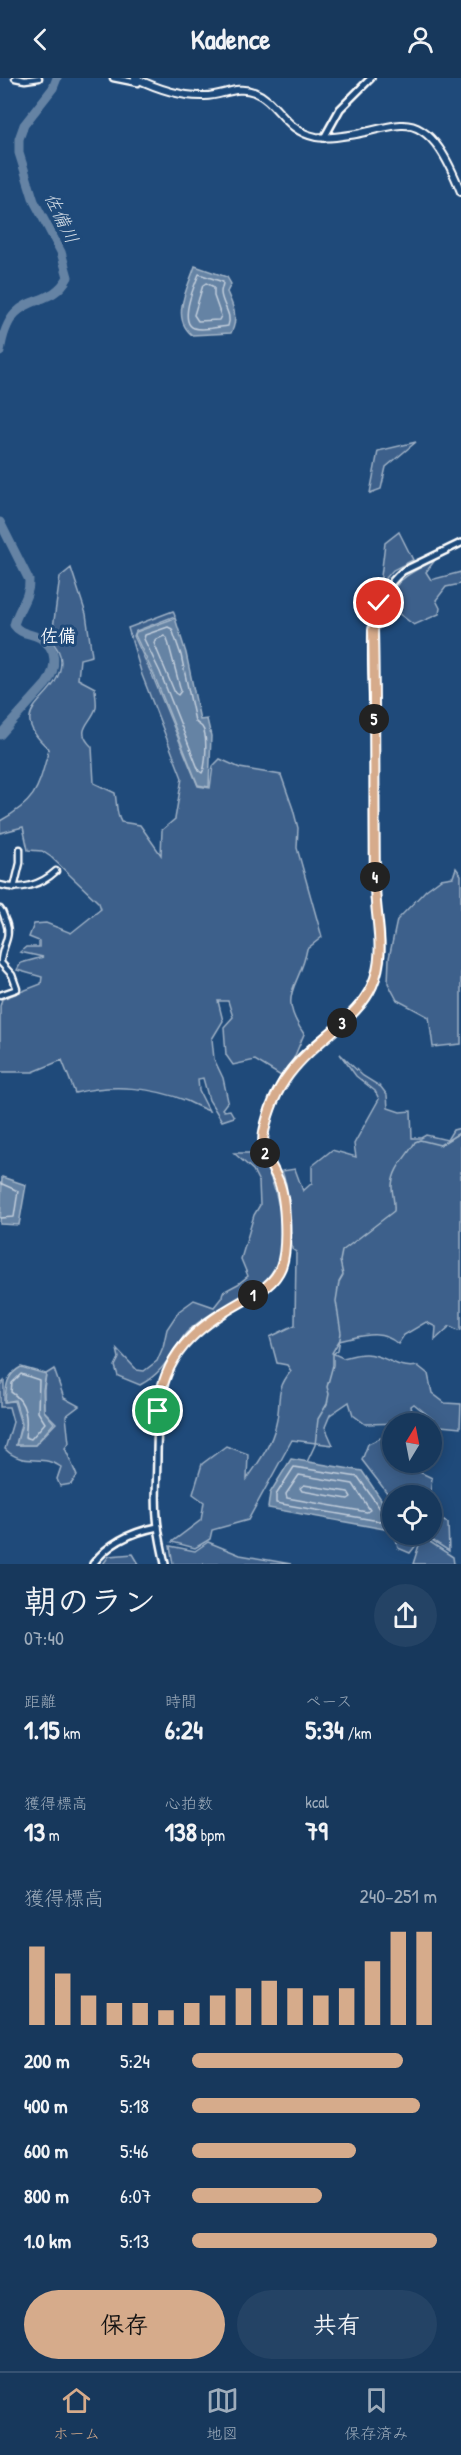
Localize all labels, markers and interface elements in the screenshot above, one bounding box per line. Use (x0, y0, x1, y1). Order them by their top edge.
text: Kadence (191, 21, 270, 57)
icon: back (24, 23, 57, 56)
icon: person (404, 23, 437, 56)
water label: 佐備川 (39, 188, 85, 248)
pin (353, 577, 404, 628)
icon: check (362, 586, 395, 619)
district label: 佐備 (40, 623, 76, 648)
pin: 5 (359, 704, 389, 734)
text: 5 (371, 708, 377, 730)
pin: 4 (360, 862, 390, 892)
text: 4 (372, 866, 378, 888)
pin: 3 (327, 1008, 357, 1038)
text: 3 (338, 1012, 346, 1034)
pin: 2 (250, 1138, 280, 1168)
text: 2 (261, 1142, 269, 1164)
pin: 1 (238, 1280, 268, 1310)
text: 1 (250, 1284, 256, 1306)
pin (132, 1385, 183, 1436)
icon: arrive (141, 1394, 174, 1427)
north arrow (382, 1413, 442, 1473)
map controls (382, 1413, 442, 1545)
button: locate (382, 1485, 442, 1545)
text: 朝のラン (24, 1579, 156, 1623)
button: share (374, 1584, 437, 1647)
text: 07:40 (24, 1624, 64, 1651)
text: 距離 (24, 1690, 56, 1712)
text: 時間 (165, 1690, 197, 1712)
text: ペース (305, 1690, 352, 1712)
text: 1.15 (24, 1712, 59, 1747)
text: 6:24 (165, 1712, 203, 1747)
text: 5:34 (305, 1712, 344, 1747)
text: km (59, 1722, 81, 1744)
text: /km (344, 1722, 372, 1744)
text: kcal (305, 1791, 329, 1813)
text: 獲得標高 (24, 1792, 88, 1814)
text: 心拍数 (165, 1792, 213, 1814)
text: 79 (305, 1813, 328, 1848)
text: 13 (24, 1814, 45, 1849)
text: 138 (165, 1814, 197, 1849)
text: m (45, 1824, 60, 1846)
text: bpm (197, 1824, 225, 1846)
text: 240–251 m (360, 1882, 437, 1909)
text: 獲得標高 (24, 1884, 104, 1911)
text: 200 m (24, 2047, 69, 2074)
text: 5:24 (120, 2047, 150, 2074)
text: 400 m (24, 2092, 68, 2119)
text: 5:18 (120, 2092, 149, 2119)
text: 600 m (24, 2137, 68, 2164)
text: 5:46 (120, 2137, 149, 2164)
text: 800 m (24, 2182, 69, 2209)
text: 6:07 (120, 2182, 151, 2209)
text: 1.0 km (24, 2227, 71, 2254)
text: 5:13 (120, 2227, 149, 2254)
button: 保存 (24, 2290, 225, 2359)
button: 共有 (237, 2290, 437, 2359)
tab: ホーム (53, 2384, 100, 2444)
tab: 地図 (206, 2384, 239, 2444)
tab: 保存済み (344, 2384, 408, 2444)

